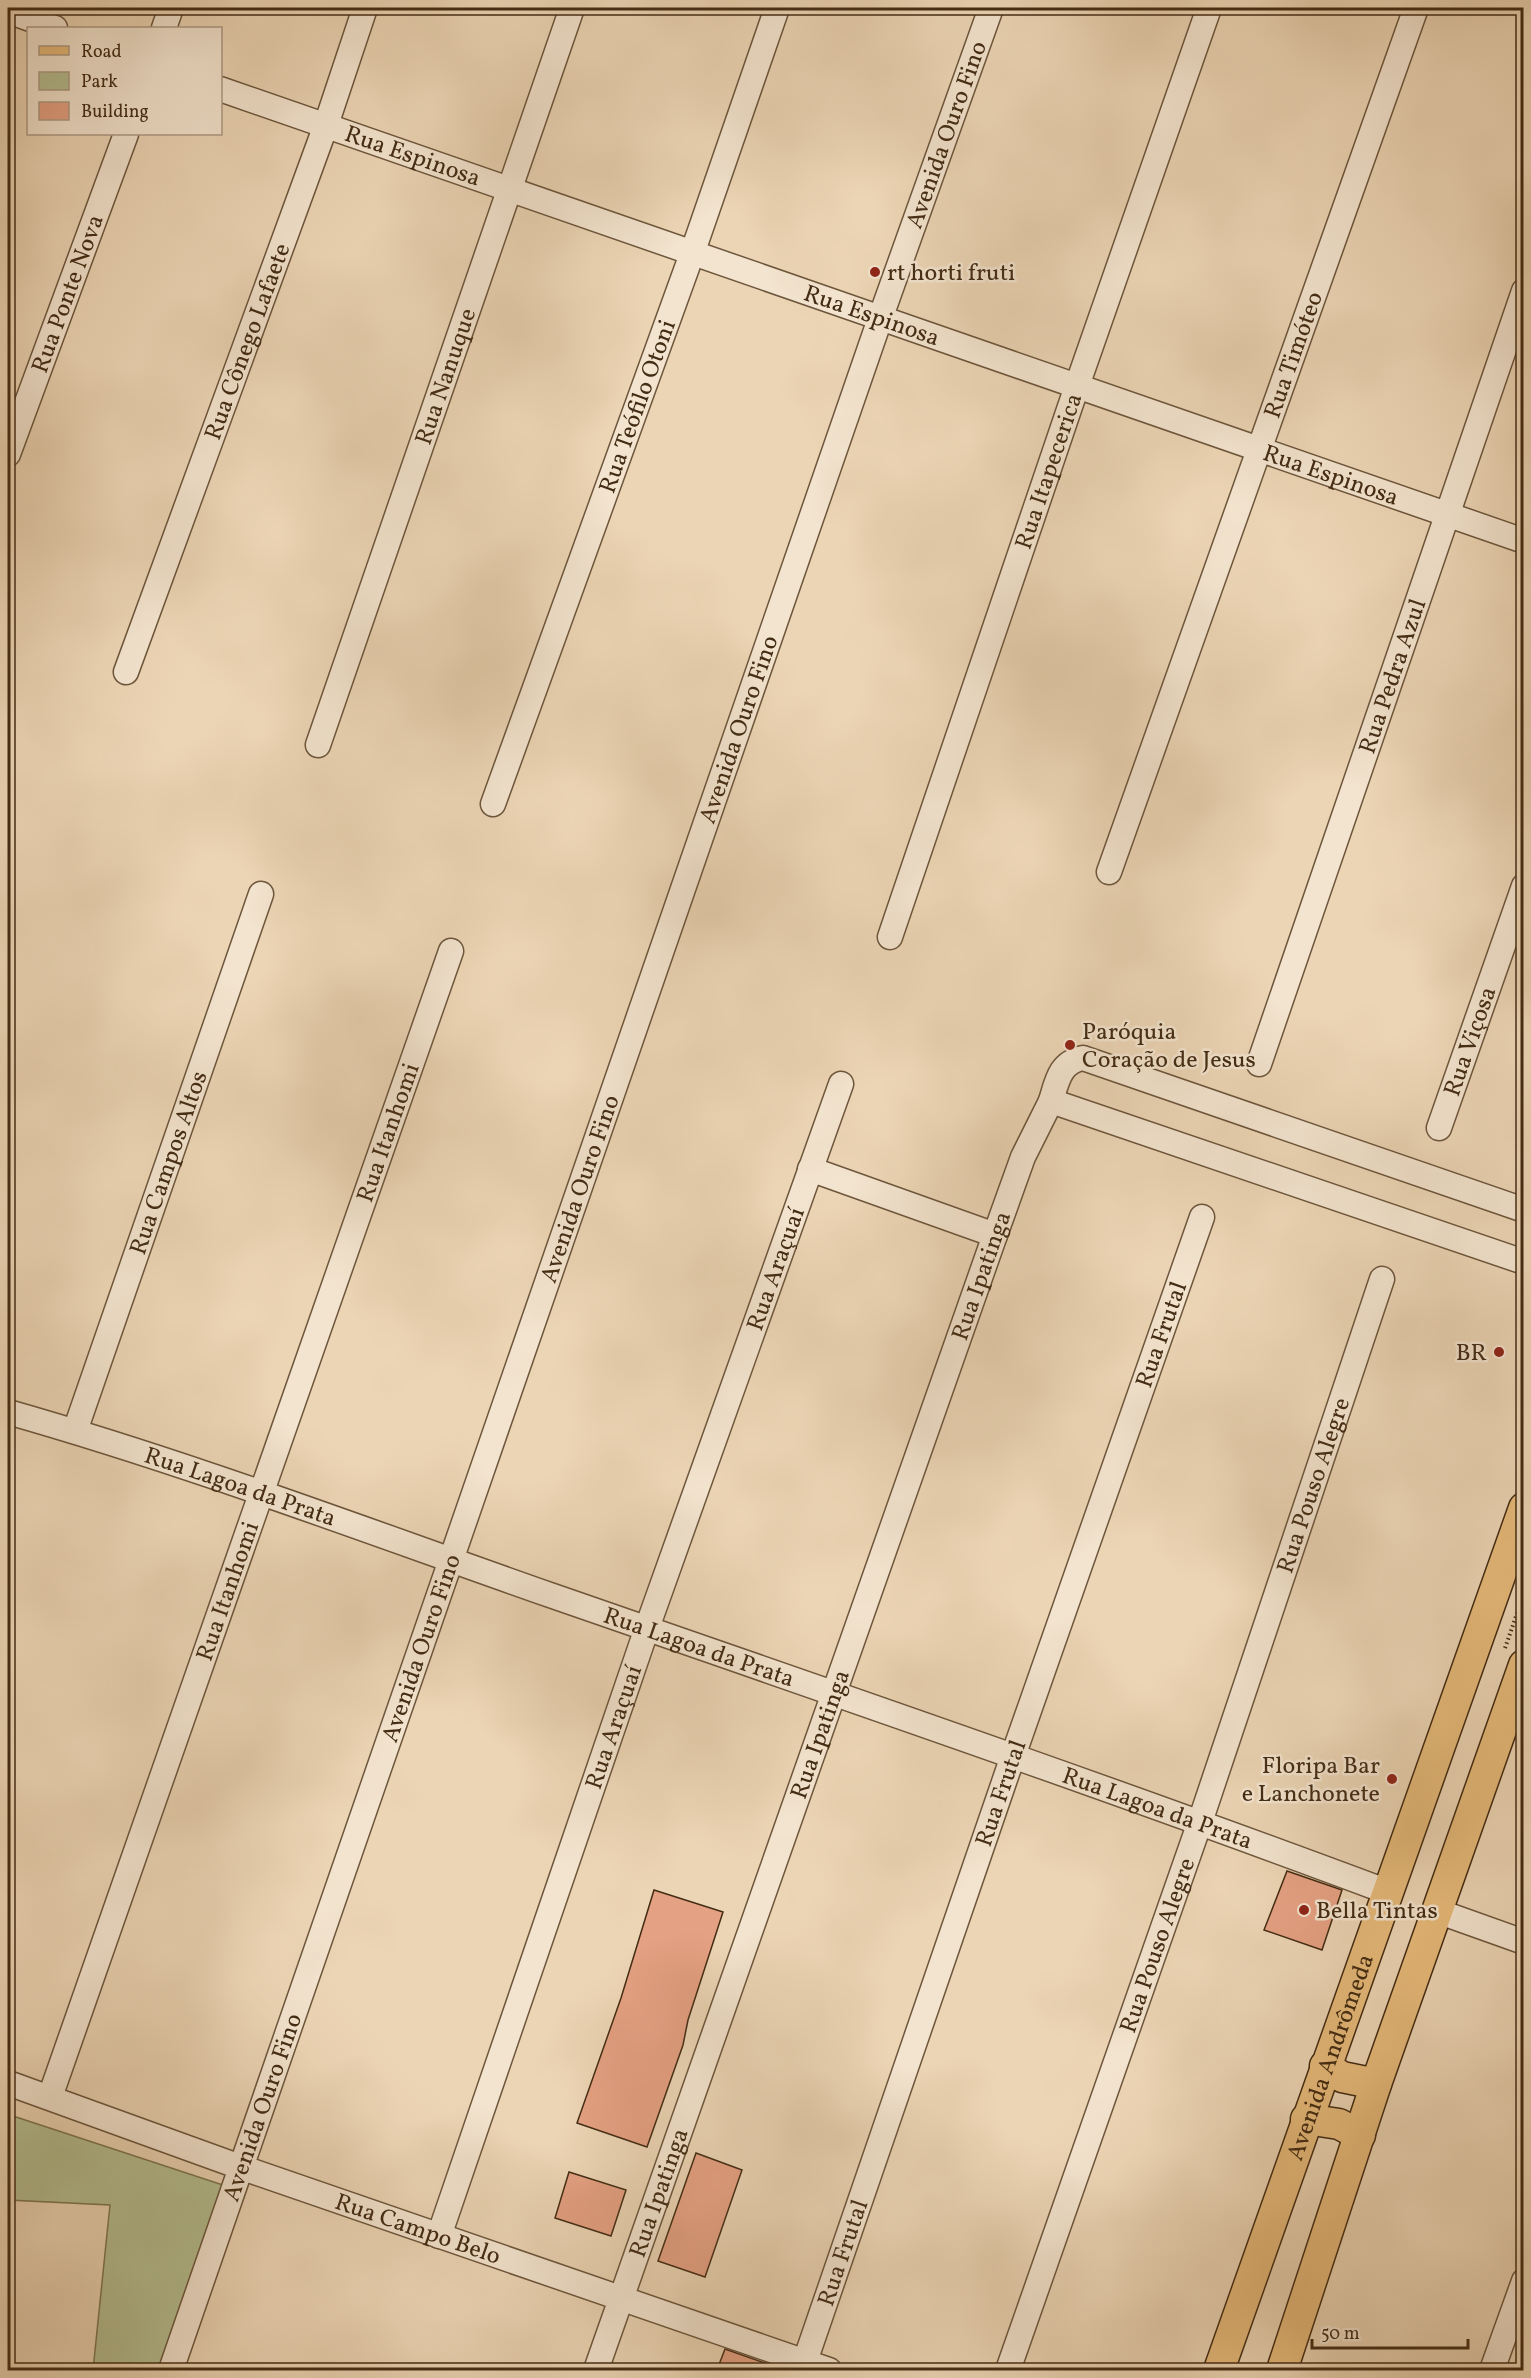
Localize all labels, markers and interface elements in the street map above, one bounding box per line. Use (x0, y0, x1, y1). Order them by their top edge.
legend (27, 27, 222, 135)
street label: Avenida Ouro Fino (899, 37, 997, 234)
text: Road (81, 40, 122, 65)
text: Park (81, 70, 118, 95)
text: Building (81, 100, 149, 125)
street label: Rua Espinosa (340, 118, 485, 197)
street label: Rua Ponte Nova (24, 210, 114, 378)
street label: Rua Cônego Lafaete (197, 239, 300, 445)
place label: rt horti fruti (887, 257, 1015, 291)
marker: rt horti fruti (868, 265, 882, 279)
street label: Rua Espinosa (799, 277, 944, 356)
street label: Rua Timóteo (1257, 287, 1333, 423)
street label: Rua Nanuque (408, 304, 486, 450)
street label: Rua Teófilo Otoni (592, 315, 686, 498)
street label: Rua Itapecerica (1008, 389, 1092, 554)
street label: Rua Espinosa (1258, 437, 1403, 516)
street label: Rua Pedra Azul (1352, 595, 1436, 759)
street label: Avenida Ouro Fino (692, 631, 788, 829)
street label: Rua Viçosa (1436, 982, 1506, 1101)
place label: Paróquia Coração de Jesus (1082, 1016, 1256, 1078)
marker: Paróquia Coração de Jesus (1063, 1038, 1077, 1052)
street label: Rua Itanhomi (349, 1059, 430, 1207)
street label: Rua Campos Altos (122, 1067, 217, 1260)
street label: Avenida Ouro Fino (533, 1091, 630, 1288)
street label: Rua Araçuaí (739, 1203, 815, 1336)
street label: Rua Ipatinga (944, 1207, 1021, 1346)
street label: Rua Frutal (1128, 1277, 1197, 1393)
place label: BR (1456, 1337, 1487, 1371)
marker: BR (1492, 1345, 1506, 1359)
street label: Rua Pouso Alegre (1270, 1393, 1360, 1578)
street label: Rua Lagoa da Prata (140, 1440, 340, 1537)
street label: Rua Itanhomi (189, 1517, 269, 1666)
street label: Avenida Ouro Fino (374, 1550, 471, 1747)
street label: Rua Lagoa da Prata (598, 1600, 799, 1697)
street label: Rua Araçuaí (578, 1661, 652, 1794)
street label: Rua Ipatinga (783, 1666, 860, 1804)
street label: Rua Frutal (968, 1736, 1036, 1852)
place label: Floripa Bar e Lanchonete (1242, 1750, 1380, 1812)
street label: Rua Lagoa da Prata (1057, 1760, 1257, 1860)
marker: Floripa Bar e Lanchonete (1385, 1772, 1399, 1786)
street label: Rua Pouso Alegre (1112, 1854, 1205, 2038)
place label: Bella Tintas (1316, 1895, 1438, 1929)
marker: Bella Tintas (1297, 1903, 1311, 1917)
street label: Avenida Andrômeda (1279, 1950, 1384, 2166)
street label: Avenida Ouro Fino (215, 2009, 312, 2207)
street label: Rua Ipatinga (622, 2124, 699, 2263)
street label: Rua Campo Belo (330, 2186, 505, 2275)
street label: Rua Frutal (810, 2196, 878, 2311)
scale bar (1312, 2312, 1468, 2350)
text: 50 m (1321, 2322, 1360, 2347)

